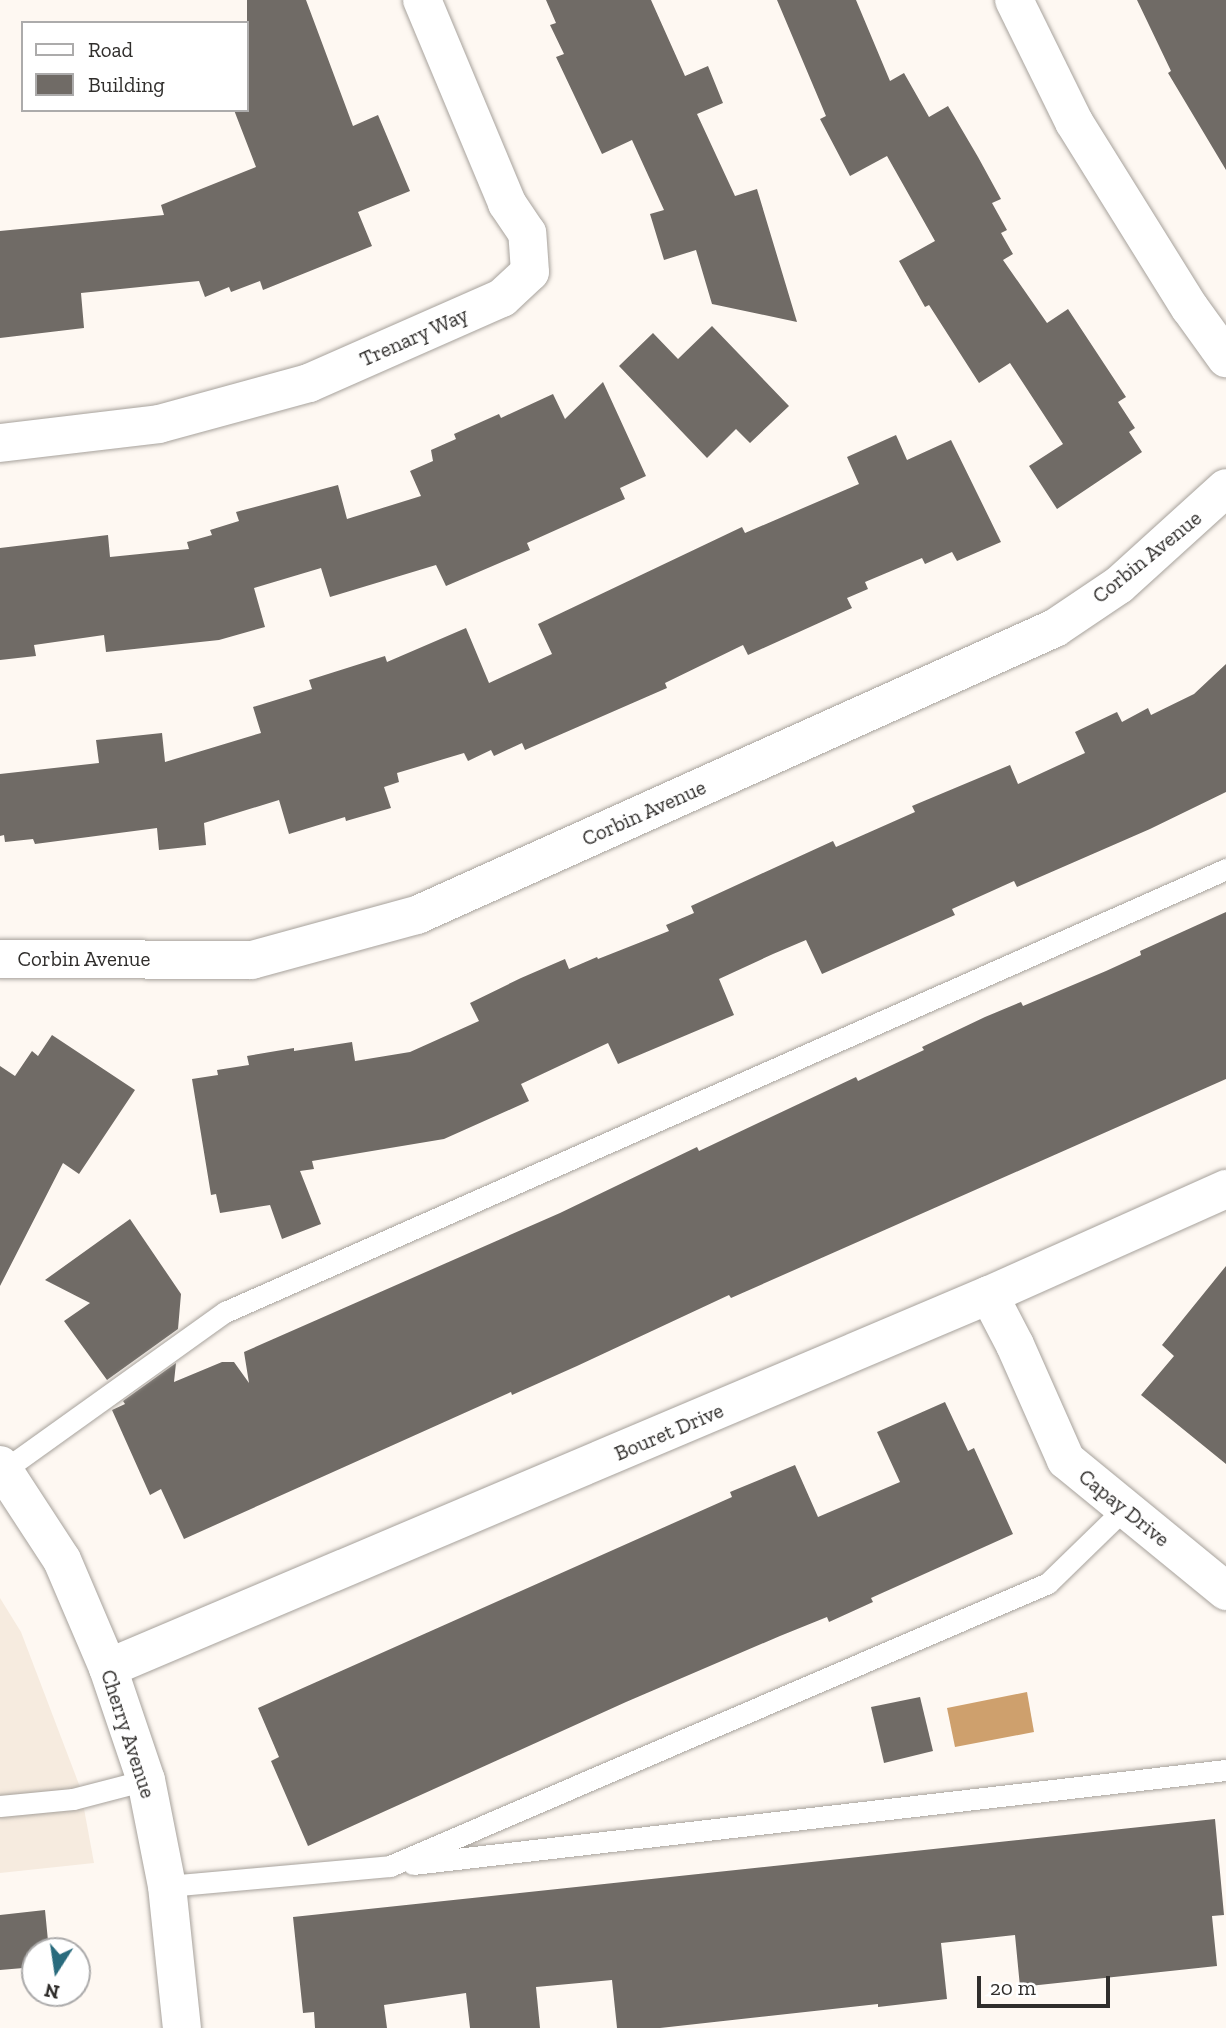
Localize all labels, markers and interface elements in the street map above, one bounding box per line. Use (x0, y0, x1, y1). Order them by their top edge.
legend (21, 21, 248, 112)
text: Road (88, 37, 133, 62)
text: Building (88, 72, 165, 97)
street label: Trenary Way (355, 302, 473, 372)
street label: Corbin Avenue (1087, 505, 1207, 609)
street label: Corbin Avenue (578, 774, 710, 852)
street label: Corbin Avenue (17, 946, 151, 972)
street label: Bouret Drive (611, 1398, 727, 1466)
street label: Capay Drive (1073, 1464, 1175, 1552)
street label: Cherry Avenue (95, 1666, 161, 1802)
north arrow (21, 1937, 91, 2007)
scale bar (981, 1962, 1114, 2006)
text: 20 m (990, 1975, 1036, 2000)
text: N (42, 1978, 61, 2004)

